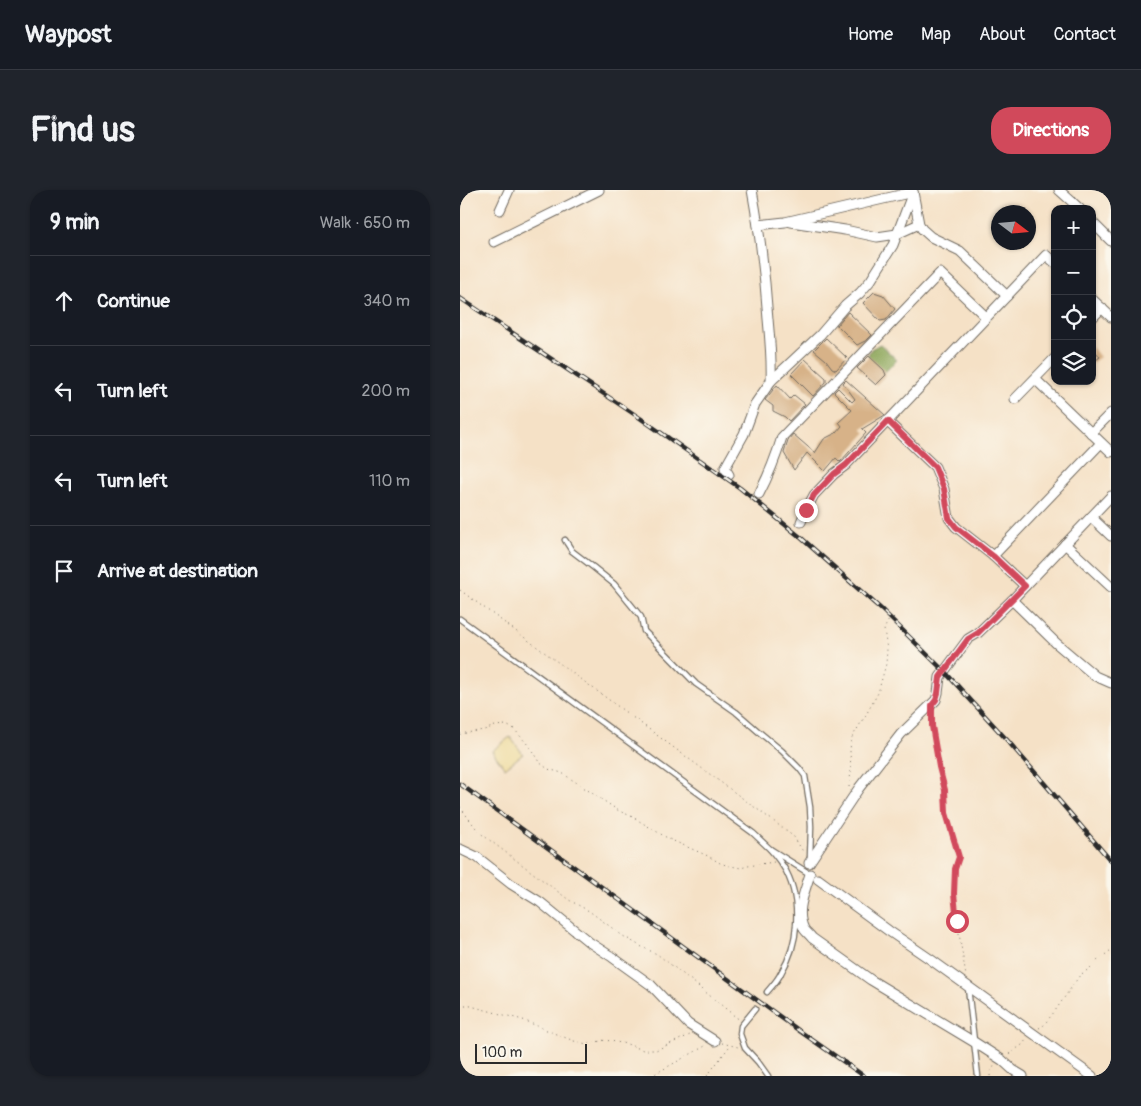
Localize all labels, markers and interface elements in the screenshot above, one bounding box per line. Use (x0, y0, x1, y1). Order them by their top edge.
text: Waypost (25, 20, 112, 49)
text: Home (848, 23, 893, 46)
text: Map (921, 23, 951, 46)
text: About (979, 23, 1025, 46)
text: Contact (1053, 23, 1116, 46)
button: Directions (991, 107, 1111, 154)
text: Find us (30, 108, 135, 152)
north arrow (991, 205, 1036, 250)
map controls (1051, 205, 1096, 385)
button: + (1051, 205, 1096, 250)
text: 9 min (50, 209, 99, 236)
text: Walk · 650 m (320, 213, 410, 233)
button: − (1051, 250, 1096, 295)
icon: ahead (50, 287, 78, 315)
text: Continue (97, 289, 170, 313)
text: 340 m (363, 291, 410, 311)
button: locate (1051, 295, 1096, 340)
button: layers (1051, 340, 1096, 385)
icon: left (50, 377, 78, 405)
text: Turn left (97, 379, 167, 403)
text: 200 m (362, 381, 410, 401)
icon: left (50, 467, 78, 495)
text: Turn left (97, 469, 167, 493)
text: 110 m (369, 471, 410, 491)
route end (795, 499, 818, 522)
icon: arrive (50, 557, 78, 585)
text: Arrive at destination (97, 559, 258, 583)
route start (946, 910, 969, 933)
scale bar (475, 1041, 588, 1064)
text: 100 m (482, 1044, 522, 1061)

